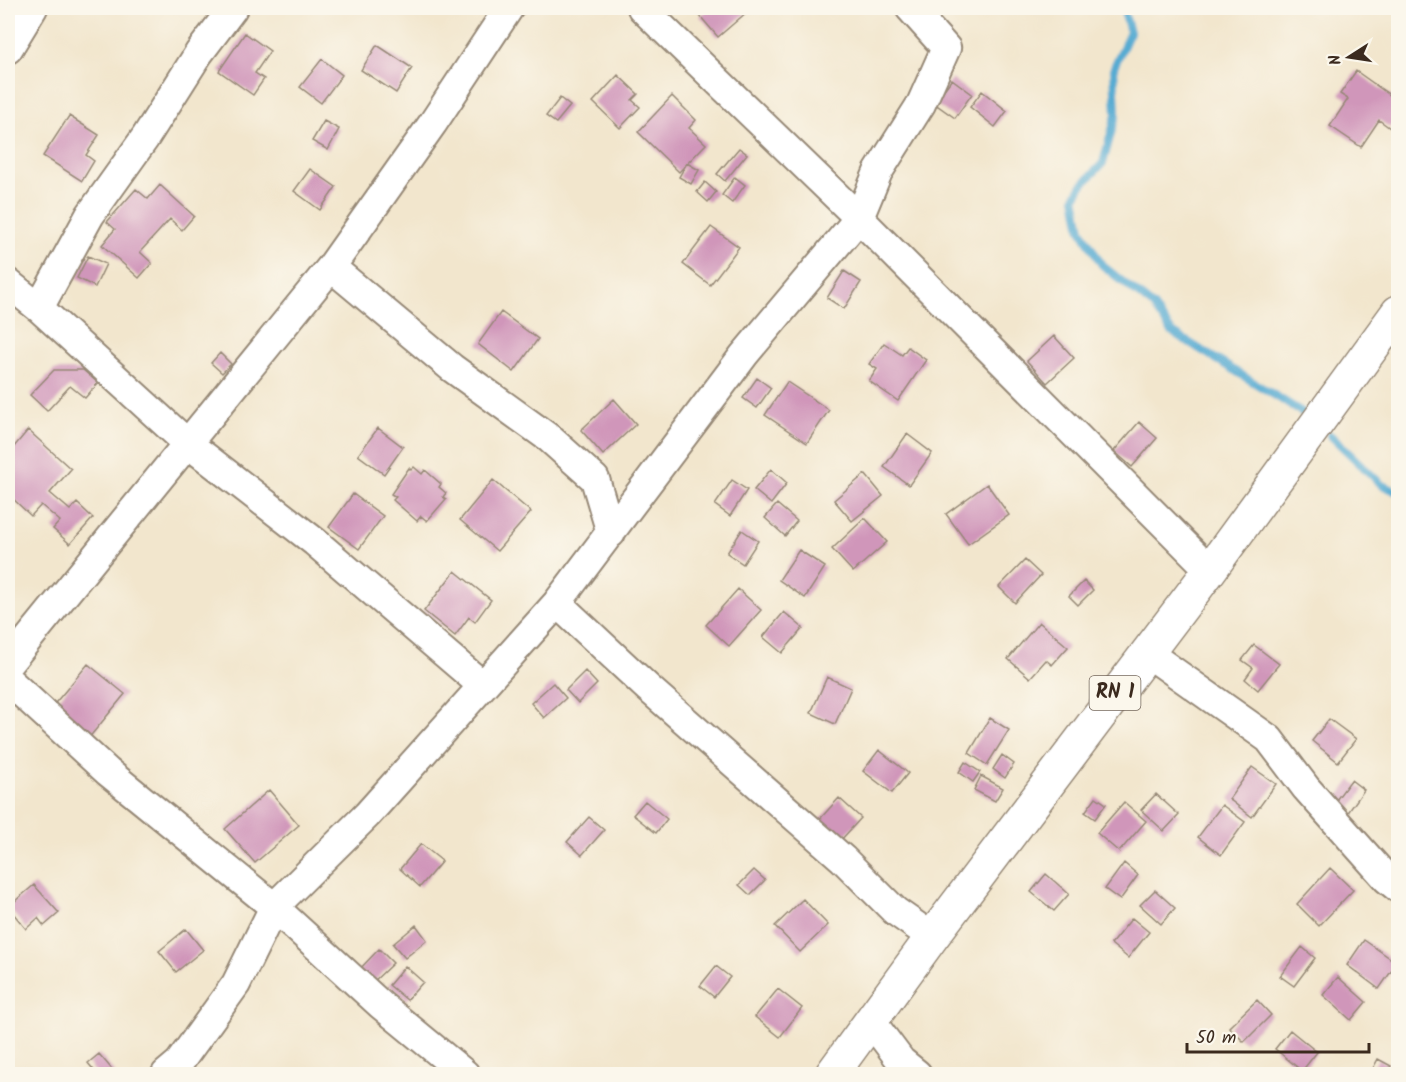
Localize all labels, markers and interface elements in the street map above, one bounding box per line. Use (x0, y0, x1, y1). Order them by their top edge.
north arrow (1319, 27, 1379, 87)
text: N (1323, 52, 1349, 67)
road number: RN 1 (1090, 676, 1140, 710)
scale bar (1187, 1016, 1368, 1054)
text: 50 m (1196, 1024, 1236, 1053)

